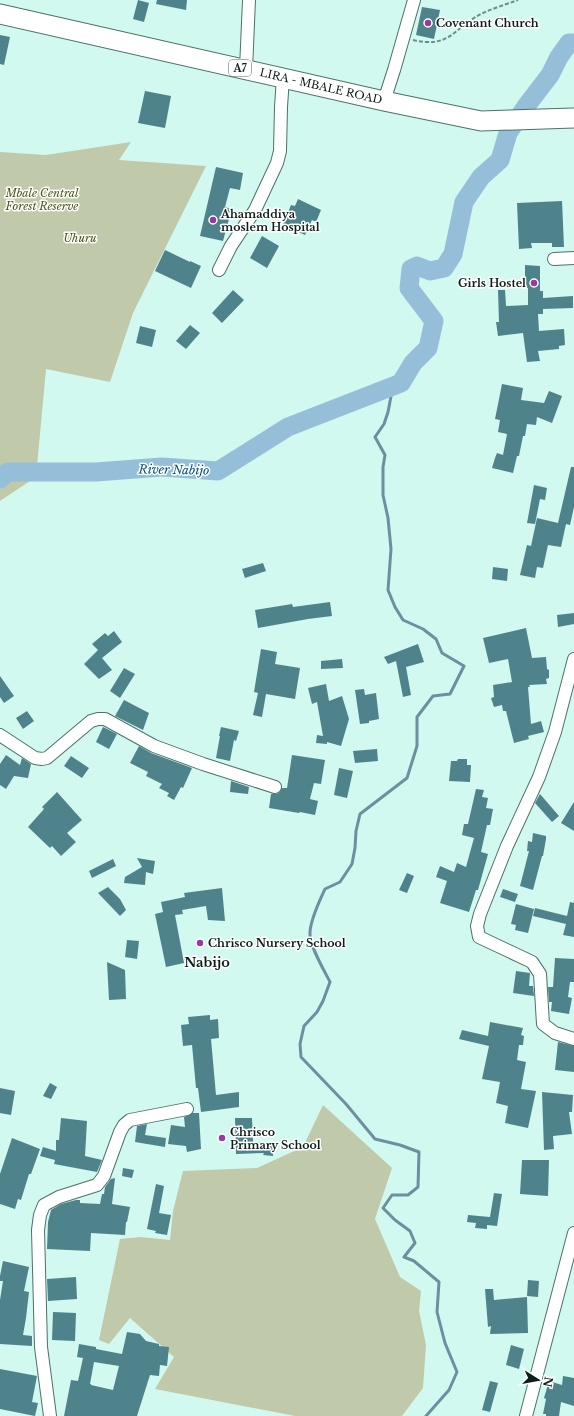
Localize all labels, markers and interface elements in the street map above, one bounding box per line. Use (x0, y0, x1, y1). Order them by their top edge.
place label: Covenant Church (436, 16, 539, 30)
marker: Covenant Church (423, 18, 433, 28)
road number: A7 (229, 60, 251, 76)
street label: LIRA - MBALE ROAD (258, 65, 384, 107)
park label: Mbale Central Forest Reserve (4, 186, 79, 213)
place label: Ahamaddiya moslem Hospital (220, 207, 320, 234)
marker: Ahamaddiya moslem Hospital (208, 215, 218, 225)
park label: Uhuru (64, 231, 97, 245)
place label: Girls Hostel (458, 276, 526, 290)
marker: Girls Hostel (529, 278, 539, 288)
water label: River Nabijo (138, 461, 209, 478)
place label: Chrisco Nursery School (208, 936, 346, 950)
marker: Chrisco Nursery School (195, 938, 205, 948)
district label: Nabijo (184, 954, 230, 971)
place label: Chrisco Primary School (230, 1125, 321, 1152)
marker: Chrisco Primary School (217, 1133, 227, 1143)
north arrow (518, 1360, 558, 1400)
text: N (540, 1375, 556, 1389)

